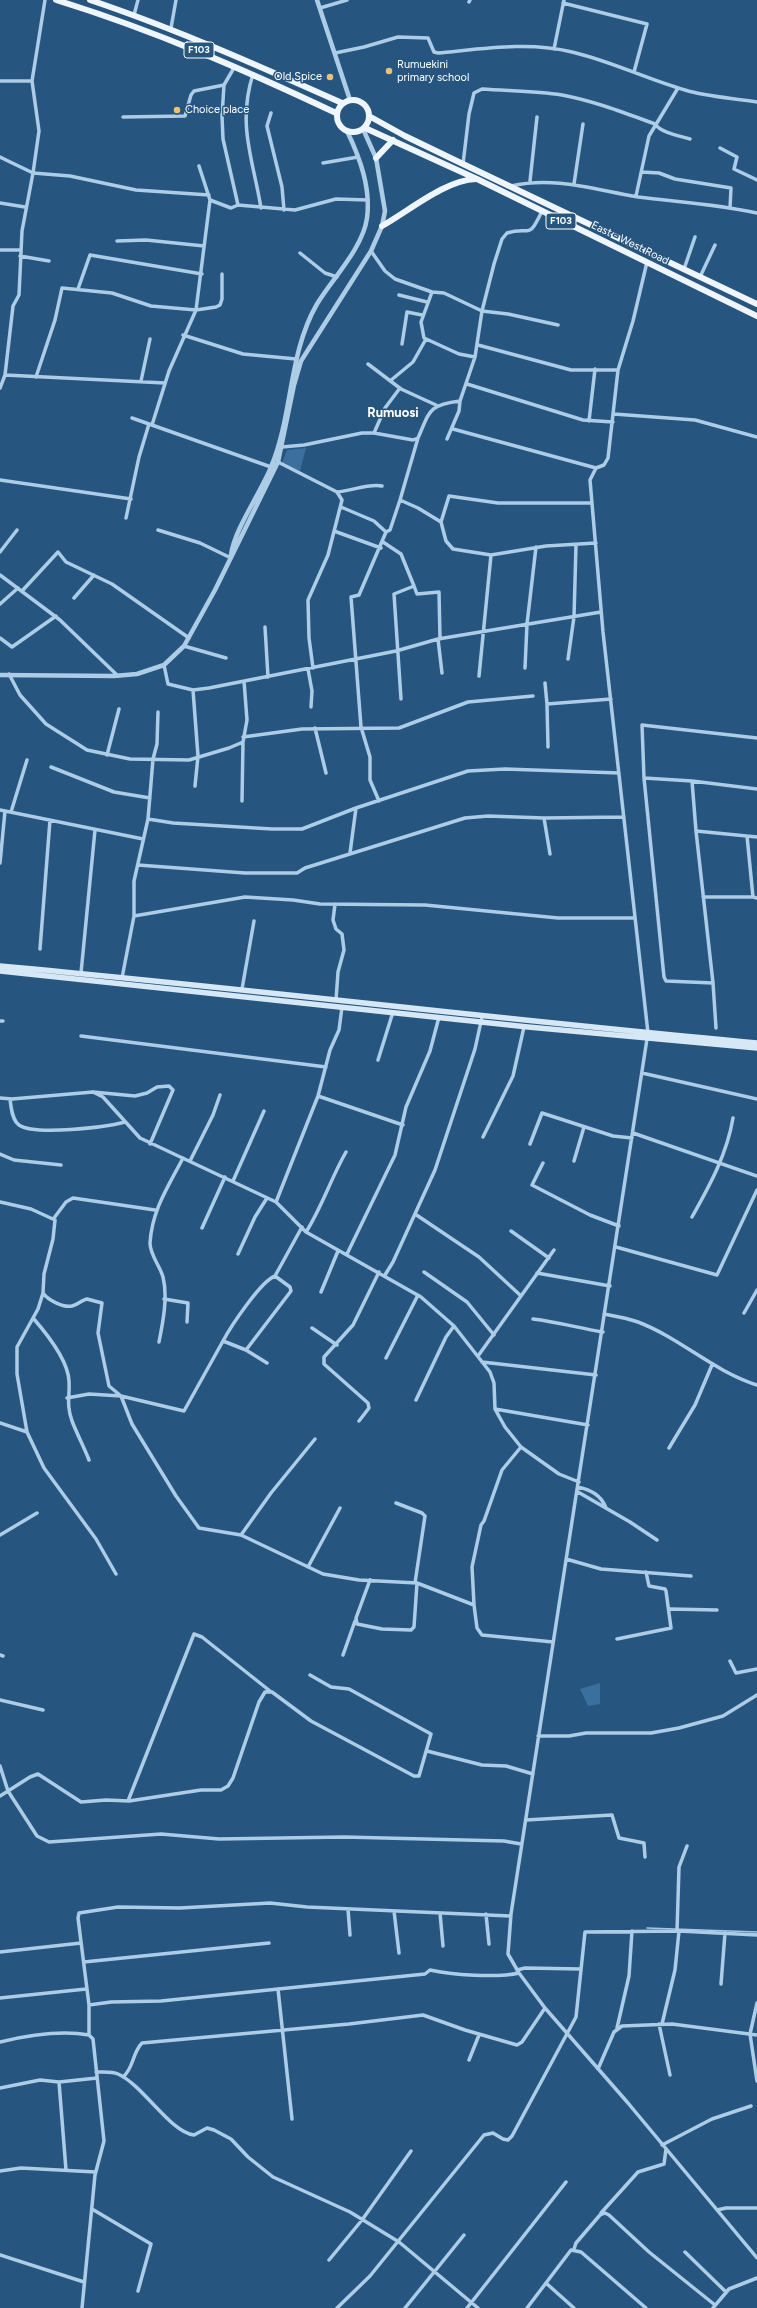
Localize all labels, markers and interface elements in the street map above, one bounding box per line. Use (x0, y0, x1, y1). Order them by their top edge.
road number: F103 (184, 42, 214, 58)
place label: Rumuekini primary school (397, 58, 469, 84)
marker: Rumuekini primary school (384, 66, 394, 76)
place label: Old Spice (274, 70, 322, 84)
marker: Old Spice (325, 72, 335, 82)
place label: Choice place (185, 103, 249, 117)
marker: Choice place (172, 105, 182, 115)
road number: F103 (546, 213, 576, 229)
street label: East - West Road (589, 218, 671, 268)
district label: Rumuosi (367, 405, 419, 421)

